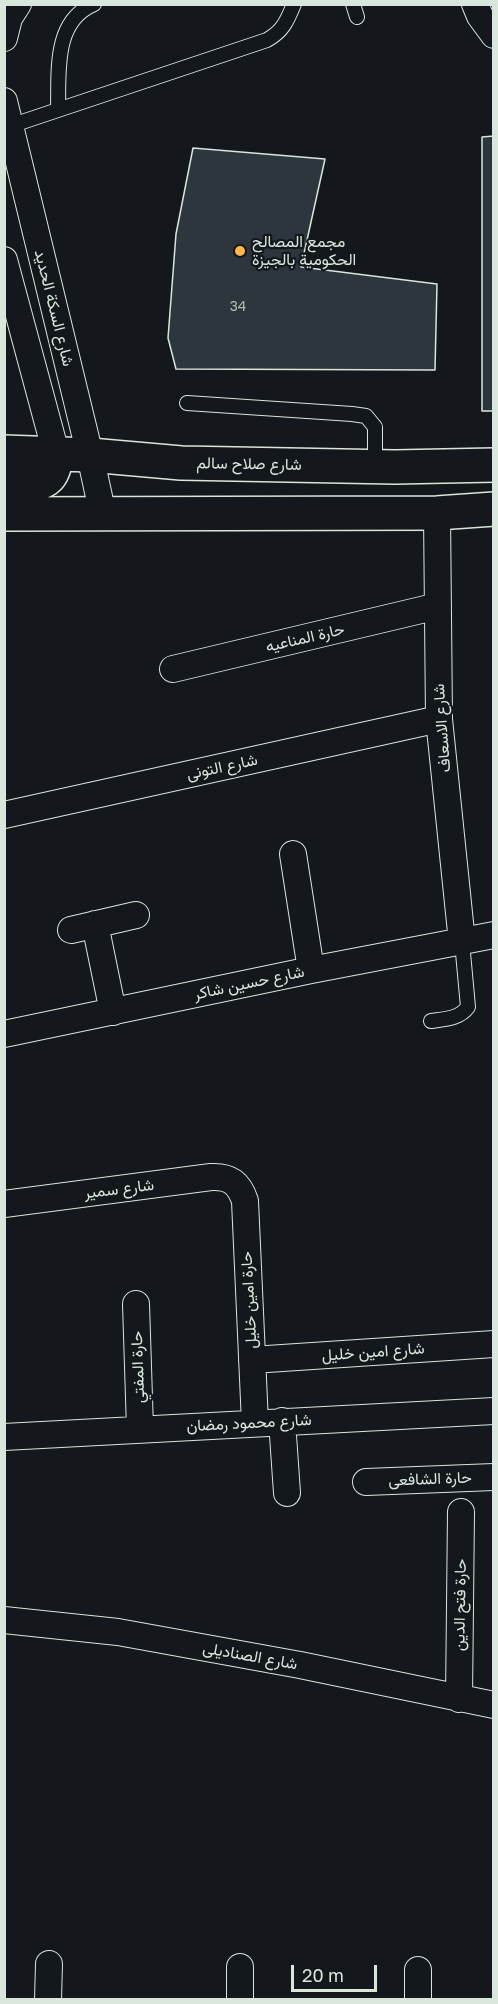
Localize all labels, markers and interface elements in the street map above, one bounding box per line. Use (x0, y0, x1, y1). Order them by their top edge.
place label: مجمع المصالح الحكومية بالجيزة (252, 232, 356, 270)
marker: مجمع المصالح الحكومية بالجيزة (233, 244, 247, 258)
street label: شارع السكة الحديد (30, 248, 78, 368)
house number: 34 (230, 299, 246, 315)
street label: شارع صلاح سالم (196, 453, 302, 475)
street label: حارة المناعيه (264, 620, 346, 656)
street label: شارع الاسعاف (429, 683, 455, 773)
street label: شارع التونى (185, 750, 259, 784)
street label: شارع حسين شاكر (192, 962, 306, 1004)
street label: شارع سمير (83, 1175, 155, 1203)
street label: حارة امين خليل (237, 1251, 261, 1349)
street label: حارة المفتي (127, 1331, 149, 1403)
street label: شارع امين خليل (321, 1339, 425, 1365)
street label: شارع محمود رمضان (186, 1410, 312, 1436)
street label: حارة الشافعى (388, 1468, 472, 1490)
street label: حارة فتح الدين (450, 1559, 470, 1651)
street label: شارع الصناديلى (201, 1638, 299, 1674)
scale bar (294, 1953, 380, 1991)
text: 20 m (302, 1964, 344, 1986)

